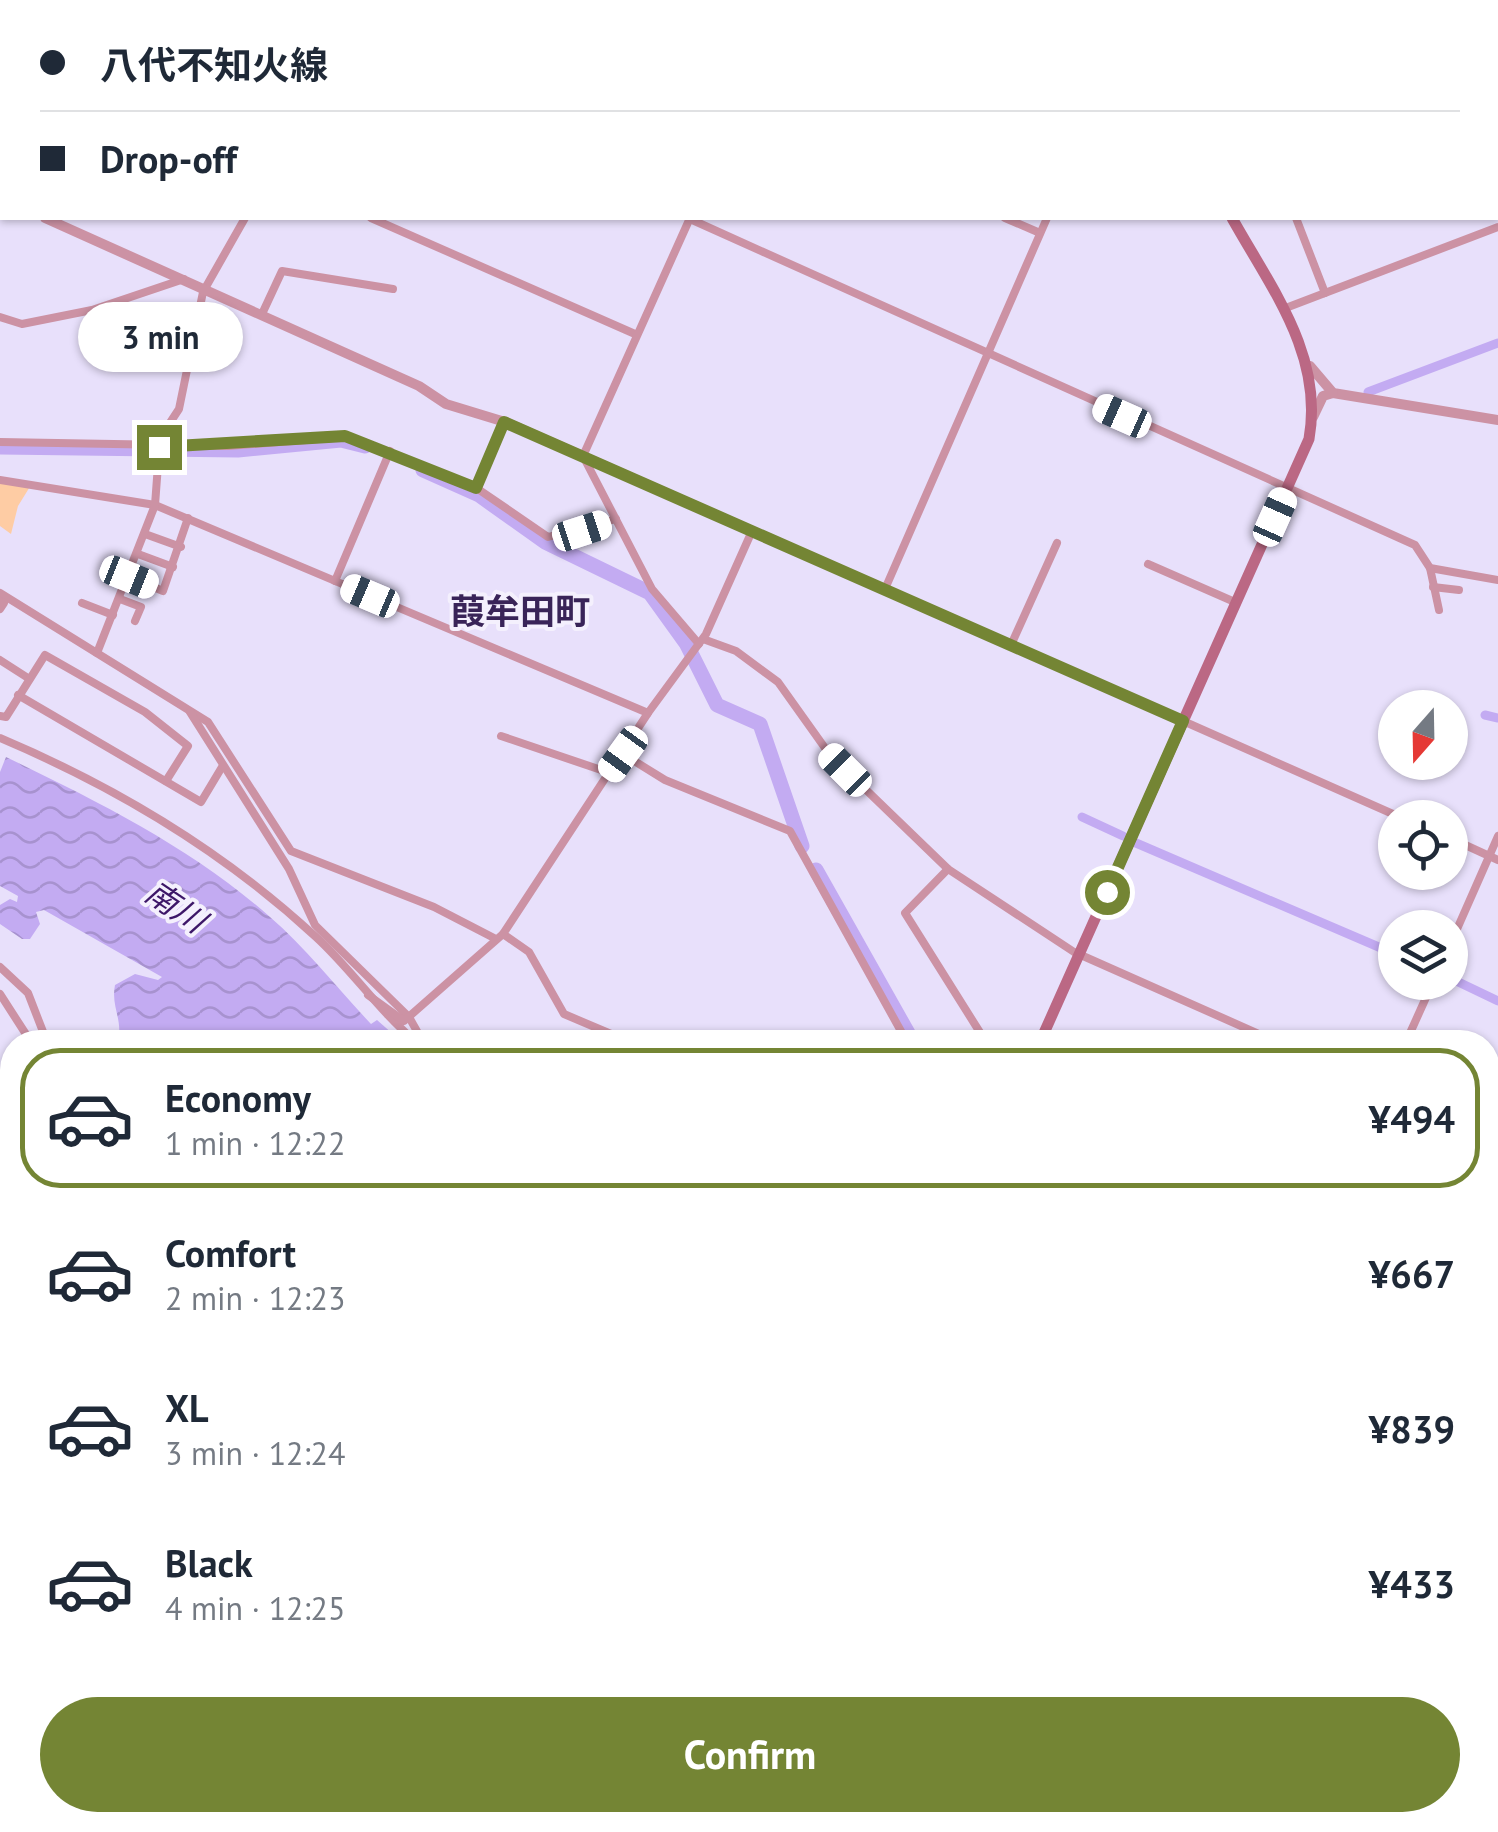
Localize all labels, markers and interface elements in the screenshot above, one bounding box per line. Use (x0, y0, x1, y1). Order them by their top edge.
text: 八代不知火線 (100, 40, 328, 89)
text: Drop-off (100, 134, 237, 183)
callout: 3 min (76, 302, 242, 372)
text: 3 min (121, 316, 200, 358)
car (1088, 390, 1156, 442)
route end (137, 425, 182, 470)
car (1249, 483, 1301, 551)
car (549, 507, 615, 555)
car (96, 552, 162, 602)
car (337, 570, 403, 622)
district label: 葭牟田町 (450, 588, 590, 634)
north arrow (1378, 690, 1468, 780)
map controls (1378, 690, 1468, 1000)
car (593, 721, 653, 787)
car (813, 738, 877, 802)
button: locate (1378, 800, 1468, 890)
route start (1085, 870, 1130, 915)
water label: 南川 (138, 871, 217, 943)
button: layers (1378, 910, 1468, 1000)
icon: car (45, 1073, 135, 1163)
text: Economy (165, 1073, 311, 1122)
text: ¥494 (1369, 1094, 1455, 1143)
text: 1 min · 12:22 (165, 1122, 345, 1164)
icon: car (45, 1228, 135, 1318)
text: Comfort (165, 1228, 296, 1277)
text: ¥667 (1369, 1249, 1455, 1298)
text: 2 min · 12:23 (165, 1277, 345, 1319)
icon: car (45, 1383, 135, 1473)
text: XL (165, 1383, 209, 1432)
text: ¥839 (1369, 1404, 1455, 1453)
text: 3 min · 12:24 (165, 1432, 345, 1474)
icon: car (45, 1538, 135, 1628)
text: Black (165, 1538, 253, 1587)
text: ¥433 (1369, 1559, 1455, 1608)
text: 4 min · 12:25 (165, 1587, 345, 1629)
button: Confirm (40, 1697, 1460, 1812)

